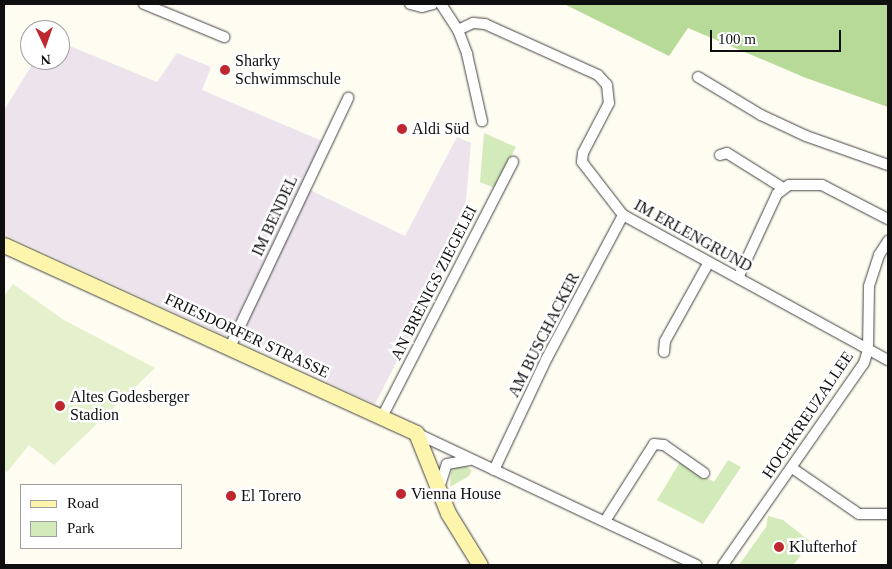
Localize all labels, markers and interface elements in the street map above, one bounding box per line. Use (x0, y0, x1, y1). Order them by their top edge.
north arrow (20, 20, 70, 70)
scale bar (712, 20, 843, 52)
text: 100 m (718, 31, 756, 47)
place label: Sharky Schwimmschule (235, 51, 341, 89)
text: N (40, 52, 51, 67)
marker: Sharky Schwimmschule (219, 64, 231, 76)
place label: Aldi Süd (412, 119, 469, 139)
marker: Aldi Süd (396, 123, 408, 135)
street label: IM BENDEL (248, 173, 302, 259)
street label: IM ERLENGRUND (631, 196, 755, 276)
street label: AN BRENIGS ZIEGELEI (387, 203, 481, 363)
street label: AM BUSCHACKER (504, 269, 584, 401)
street label: FRIESDORFER STRASSE (162, 289, 332, 383)
street label: HOCHKREUZALLEE (758, 348, 858, 482)
place label: Altes Godesberger Stadion (70, 387, 189, 425)
marker: Altes Godesberger Stadion (54, 400, 66, 412)
legend (20, 484, 182, 549)
place label: Vienna House (411, 484, 501, 504)
place label: El Torero (241, 486, 302, 506)
marker: Vienna House (395, 488, 407, 500)
marker: El Torero (225, 490, 237, 502)
text: Road (67, 495, 99, 511)
text: Park (67, 520, 95, 536)
place label: Klufterhof (789, 537, 857, 557)
marker: Klufterhof (773, 541, 785, 553)

